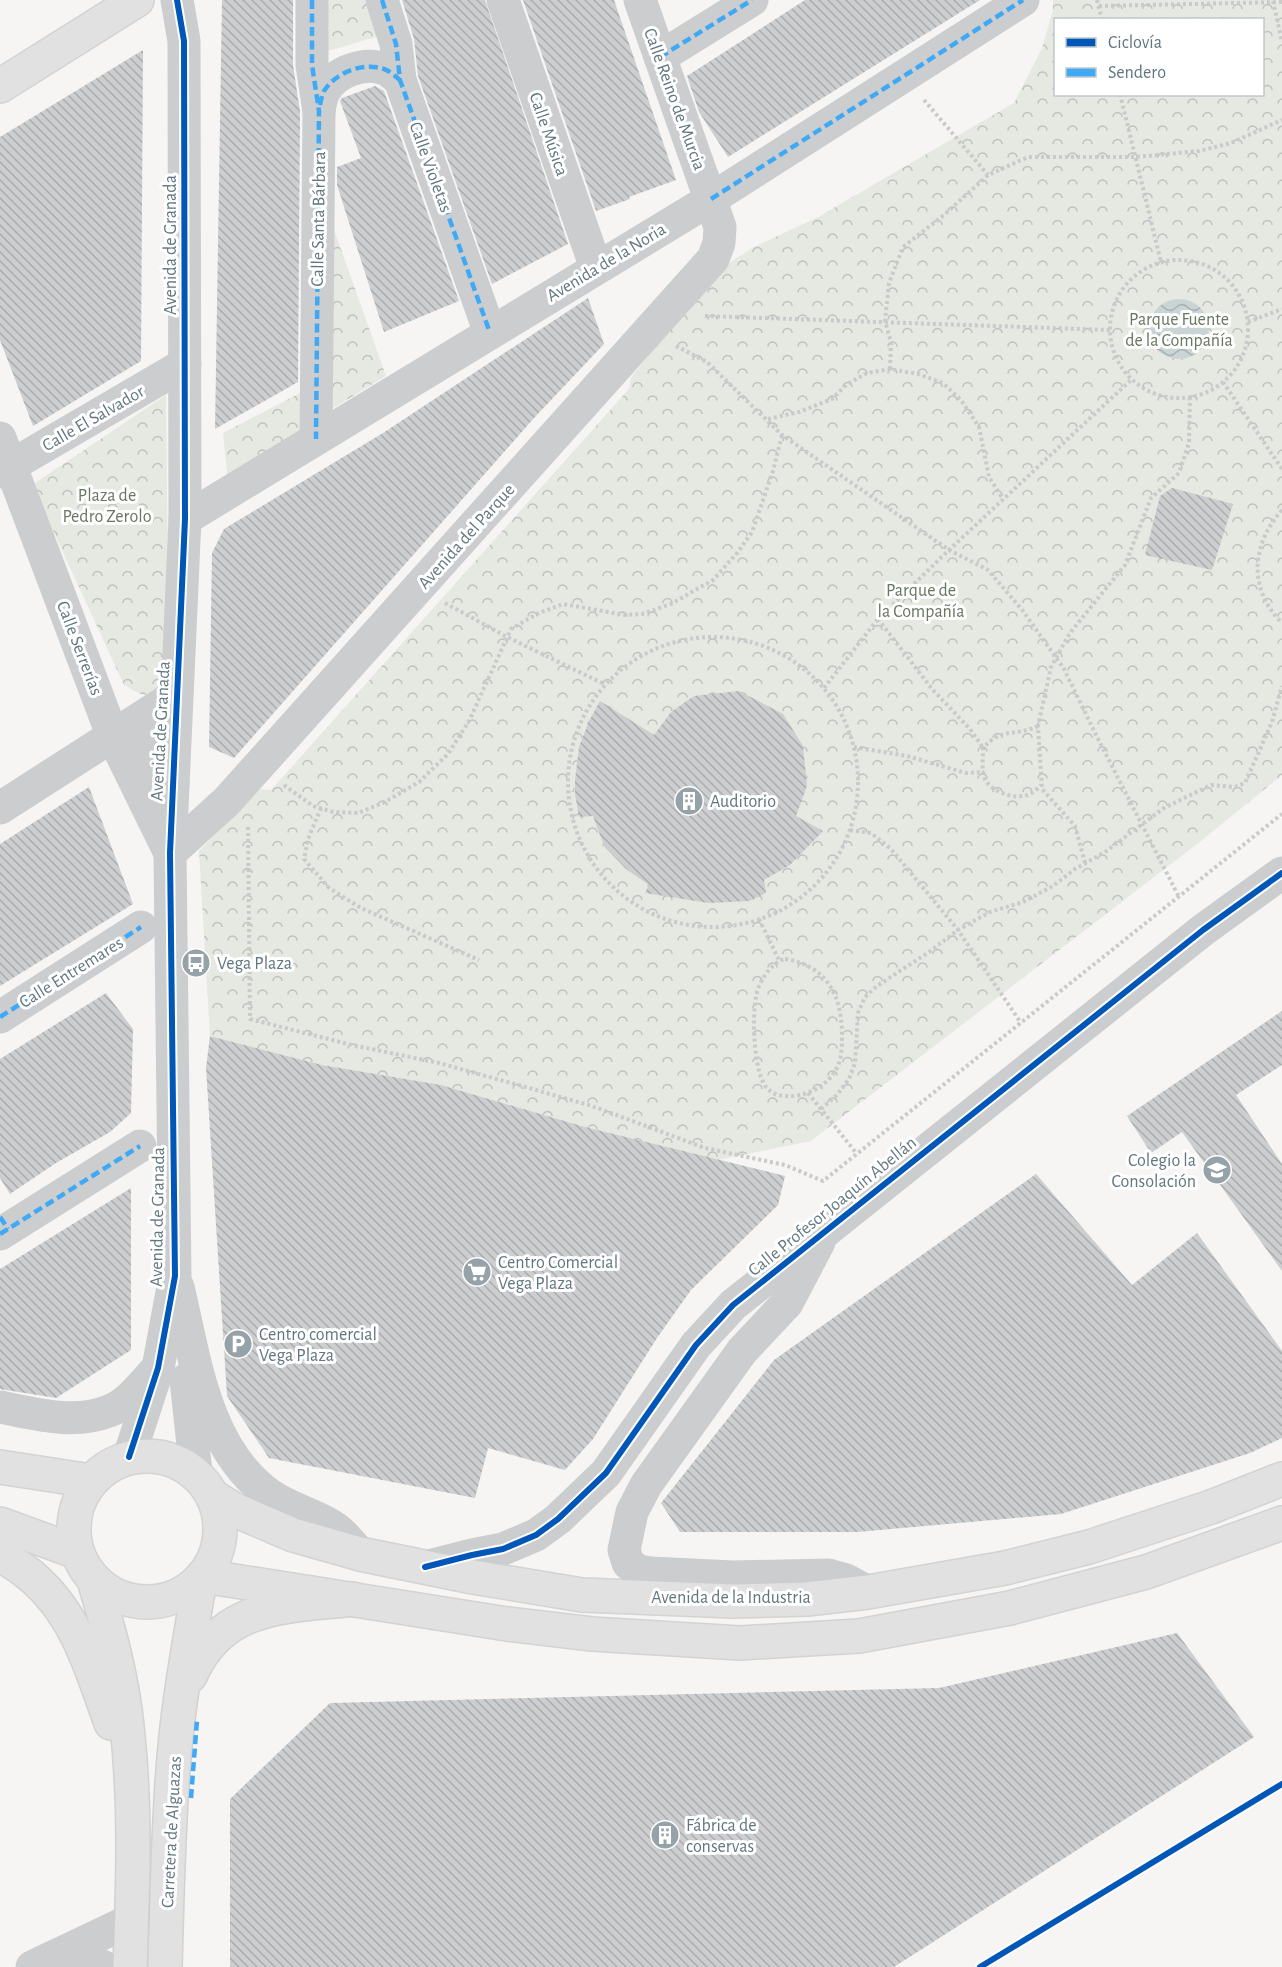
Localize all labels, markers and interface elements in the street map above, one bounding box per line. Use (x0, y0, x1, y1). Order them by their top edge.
legend (1054, 18, 1264, 96)
street label: Calle Reino de Murcia (640, 26, 708, 173)
text: Ciclovía (1108, 34, 1162, 52)
text: Sendero (1108, 64, 1166, 82)
street label: Calle Música (525, 90, 571, 178)
street label: Calle Violetas (405, 120, 455, 215)
street label: Calle Santa Bárbara (309, 151, 329, 287)
street label: Avenida de Granada (162, 175, 180, 315)
street label: Avenida de la Noria (544, 220, 669, 305)
park label: Parque Fuente de la Compañía (1125, 311, 1233, 350)
street label: Calle El Salvador (40, 382, 148, 455)
street label: Avenida del Parque (415, 481, 518, 593)
park label: Plaza de Pedro Zerolo (62, 487, 152, 526)
park label: Parque de la Compañía (877, 582, 965, 621)
street label: Calle Serrerías (53, 599, 105, 698)
street label: Avenida de Granada (148, 661, 174, 801)
building icon: Auditorio (673, 785, 705, 817)
place label: Auditorio (710, 793, 776, 811)
street label: Calle Entremares (16, 934, 127, 1012)
bus stop icon: Vega Plaza (180, 947, 212, 979)
place label: Vega Plaza (217, 955, 292, 973)
street label: Calle Profesor Joaquín Abellán (745, 1134, 920, 1280)
street label: Avenida de Granada (148, 1147, 168, 1287)
place label: Colegio la Consolación (1112, 1152, 1196, 1191)
school or university icon: Colegio la Consolación (1201, 1154, 1233, 1186)
place label: Centro Comercial Vega Plaza (498, 1254, 618, 1293)
supermarket icon: Centro Comercial Vega Plaza (461, 1256, 493, 1288)
place label: Centro comercial Vega Plaza (259, 1326, 377, 1365)
parking icon: Centro comercial Vega Plaza (222, 1328, 254, 1360)
street label: Avenida de la Industria (651, 1589, 811, 1607)
street label: Carretera de Alguazas (159, 1756, 185, 1909)
place label: Fábrica de conservas (686, 1817, 757, 1856)
building icon: Fábrica de conservas (649, 1819, 681, 1851)

